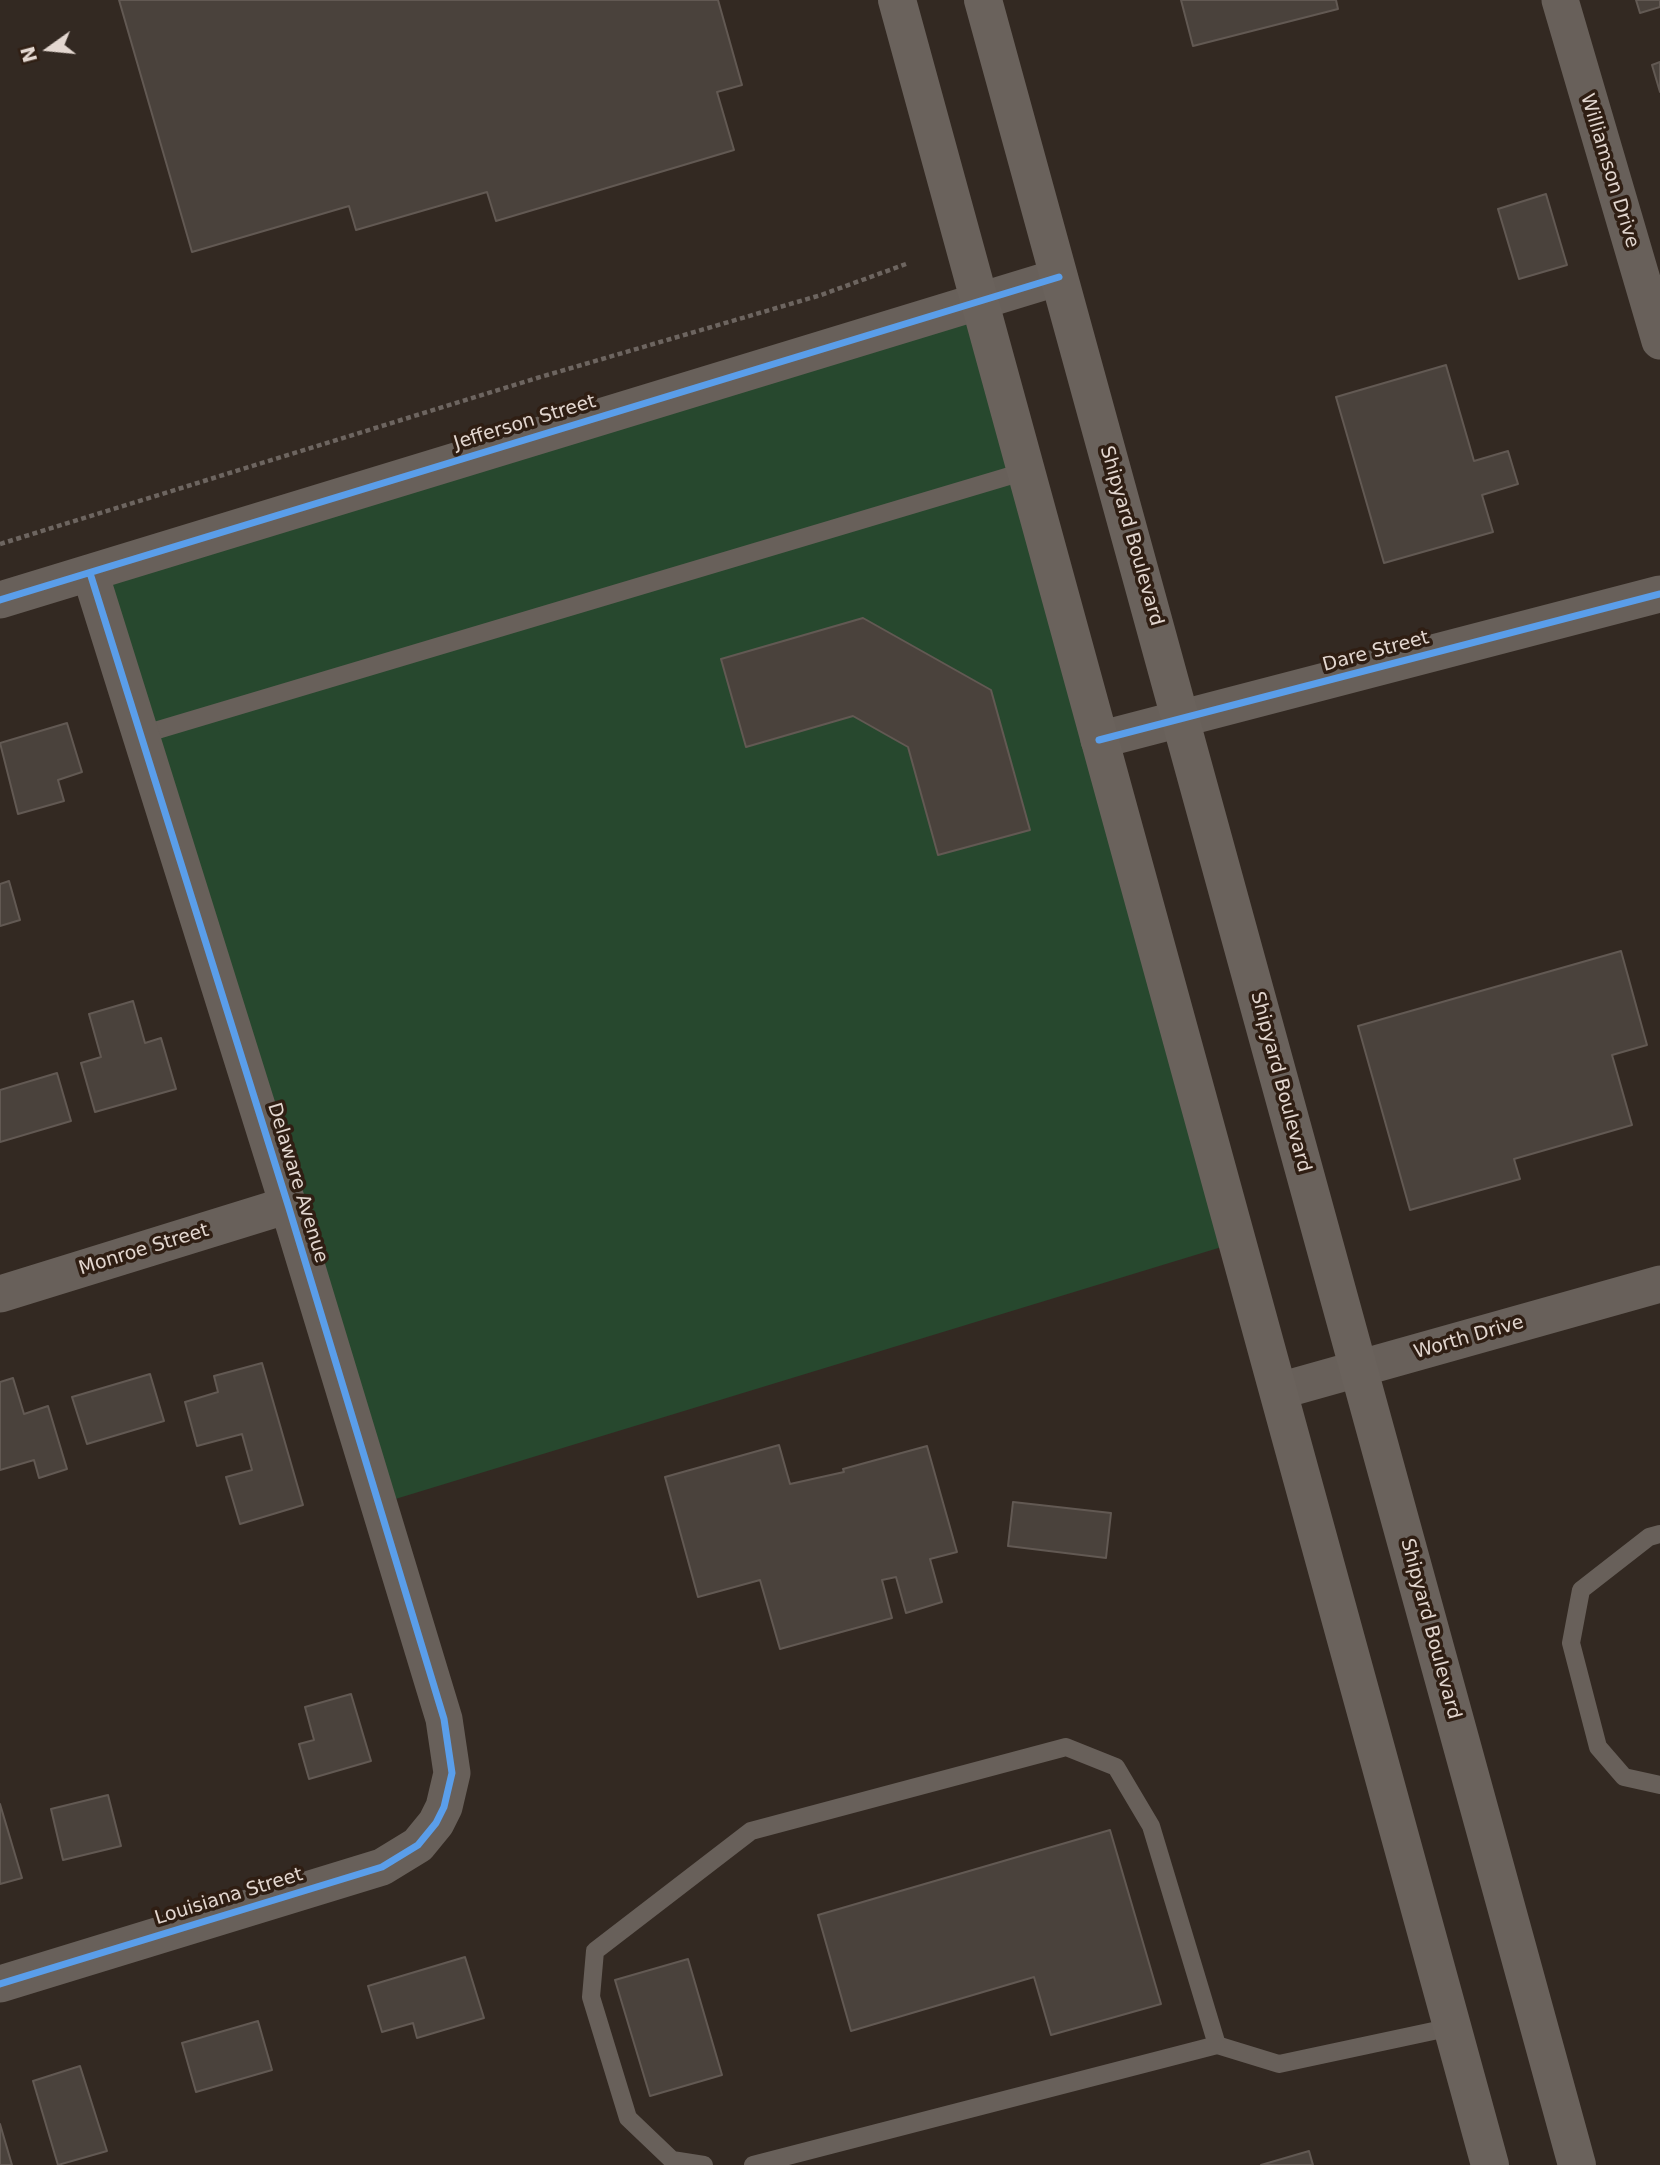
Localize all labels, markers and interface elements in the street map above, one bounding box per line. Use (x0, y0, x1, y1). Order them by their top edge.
north arrow (14, 14, 84, 84)
text: N (16, 44, 41, 65)
street label: Williamson Drive (1575, 91, 1643, 251)
street label: Jefferson Street (451, 391, 599, 455)
street label: Shipyard Boulevard (1094, 443, 1168, 629)
street label: Dare Street (1320, 627, 1432, 677)
street label: Shipyard Boulevard (1245, 989, 1315, 1175)
street label: Delaware Avenue (262, 1100, 332, 1266)
street label: Monroe Street (76, 1219, 212, 1281)
street label: Worth Drive (1411, 1311, 1527, 1365)
street label: Shipyard Boulevard (1395, 1536, 1465, 1722)
street label: Louisiana Street (152, 1864, 306, 1930)

